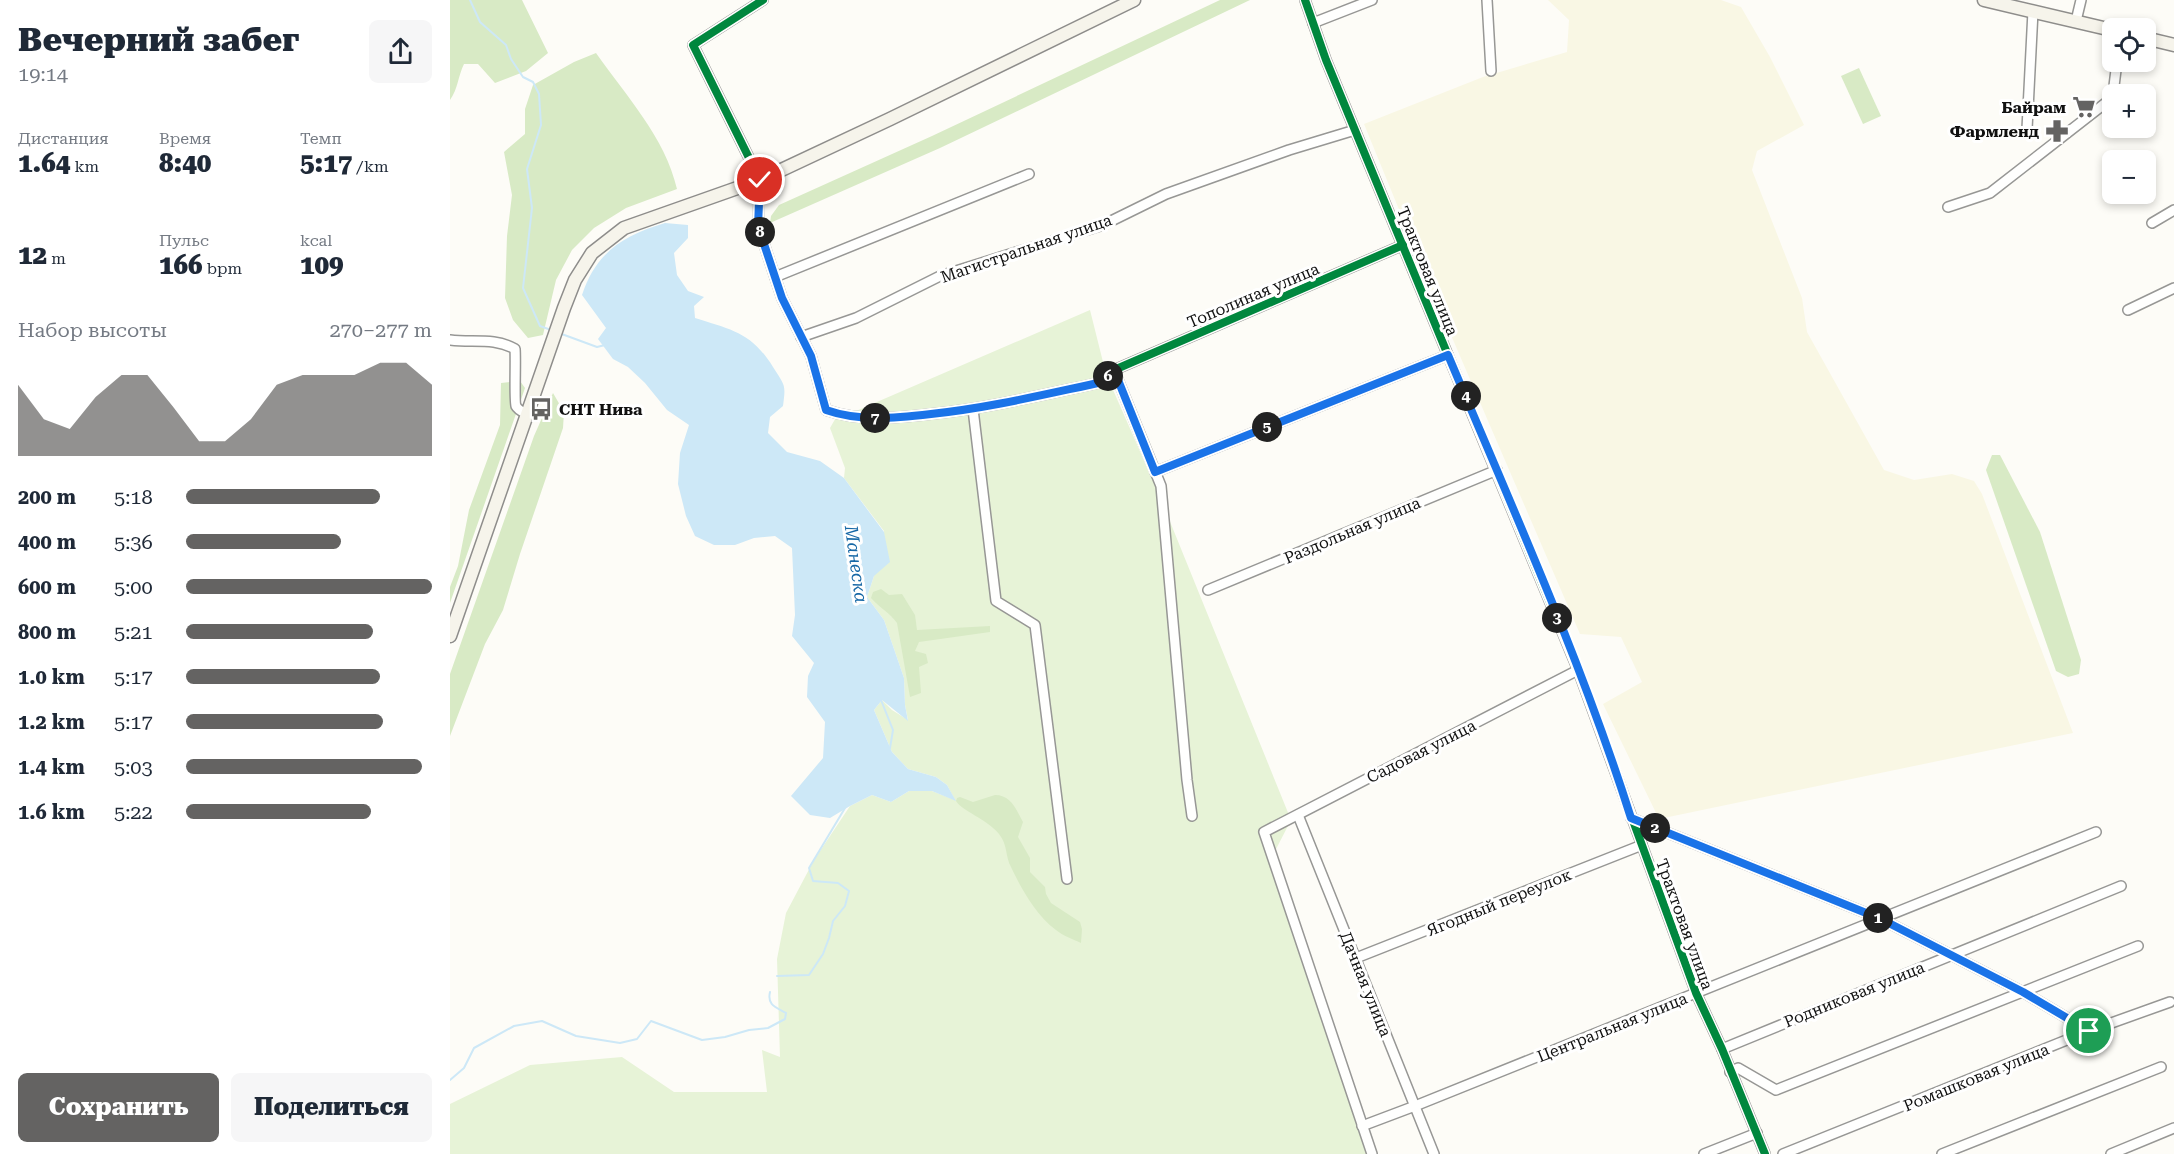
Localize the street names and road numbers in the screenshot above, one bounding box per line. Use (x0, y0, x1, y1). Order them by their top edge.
street label: Трактовая улица (1393, 204, 1462, 339)
street label: Магистральная улица (938, 210, 1114, 287)
street label: Тополиная улица (1184, 259, 1322, 332)
street label: Раздольная улица (1281, 493, 1424, 568)
street label: Садовая улица (1364, 716, 1479, 787)
street label: Трактовая улица (1652, 856, 1717, 992)
street label: Ягодный переулок (1424, 865, 1574, 940)
street label: Дачная улица (1336, 929, 1395, 1040)
street label: Родниковая улица (1781, 957, 1928, 1031)
street label: Центральная улица (1534, 989, 1690, 1066)
street label: Ромашковая улица (1901, 1039, 2052, 1115)

